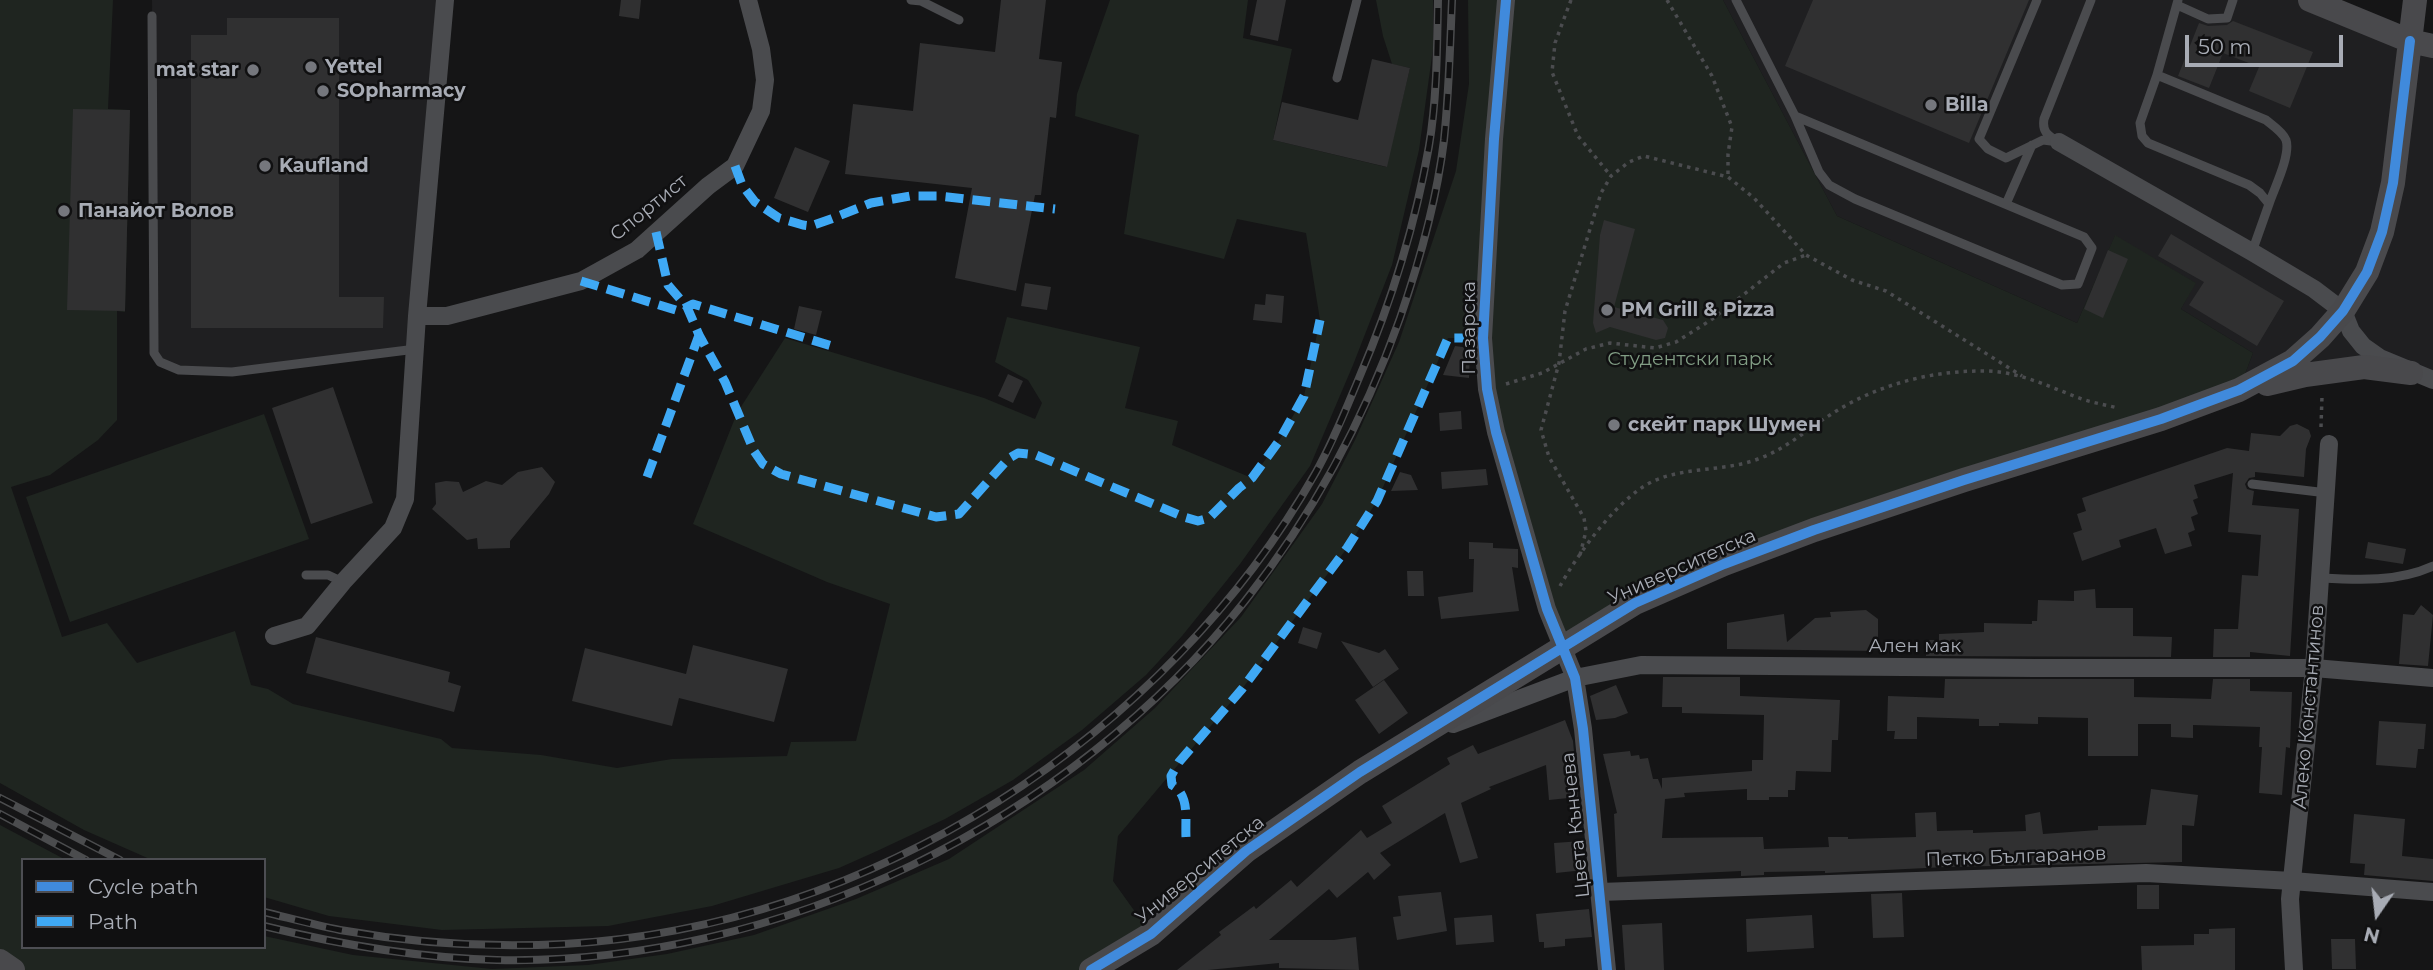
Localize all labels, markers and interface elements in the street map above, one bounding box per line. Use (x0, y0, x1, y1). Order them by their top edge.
scale bar (2188, 21, 2346, 65)
text: 50 m (2198, 34, 2252, 59)
place label: Yettel (325, 56, 382, 78)
place label: mat star (156, 59, 239, 81)
marker: Yettel (303, 59, 319, 75)
marker: mat star (245, 62, 261, 78)
place label: SOpharmacy (337, 80, 466, 102)
marker: SOpharmacy (315, 83, 331, 99)
place label: Billa (1945, 94, 1988, 116)
marker: Billa (1923, 97, 1939, 113)
place label: Kaufland (279, 155, 369, 177)
marker: Kaufland (257, 158, 273, 174)
street label: Спортист (606, 170, 692, 246)
place label: Панайот Волов (78, 200, 234, 222)
marker: Панайот Волов (56, 203, 72, 219)
street label: Пазарска (1458, 281, 1480, 375)
place label: PM Grill & Pizza (1621, 299, 1775, 321)
marker: PM Grill & Pizza (1599, 302, 1615, 318)
park label: Студентски парк (1607, 348, 1773, 370)
place label: скейт парк Шумен (1628, 414, 1821, 436)
marker: скейт парк Шумен (1606, 417, 1622, 433)
street label: Университетска (1605, 524, 1759, 610)
street label: Алеко Константинов (2289, 604, 2329, 810)
street label: Ален мак (1869, 635, 1961, 657)
street label: Цвета Кънчева (1557, 751, 1595, 899)
street label: Университетска (1131, 811, 1269, 929)
street label: Петко Българанов (1925, 842, 2107, 872)
legend (21, 858, 266, 949)
text: Cycle path (88, 874, 199, 899)
north arrow (2342, 879, 2412, 949)
text: Path (88, 909, 138, 934)
text: N (2362, 922, 2382, 948)

